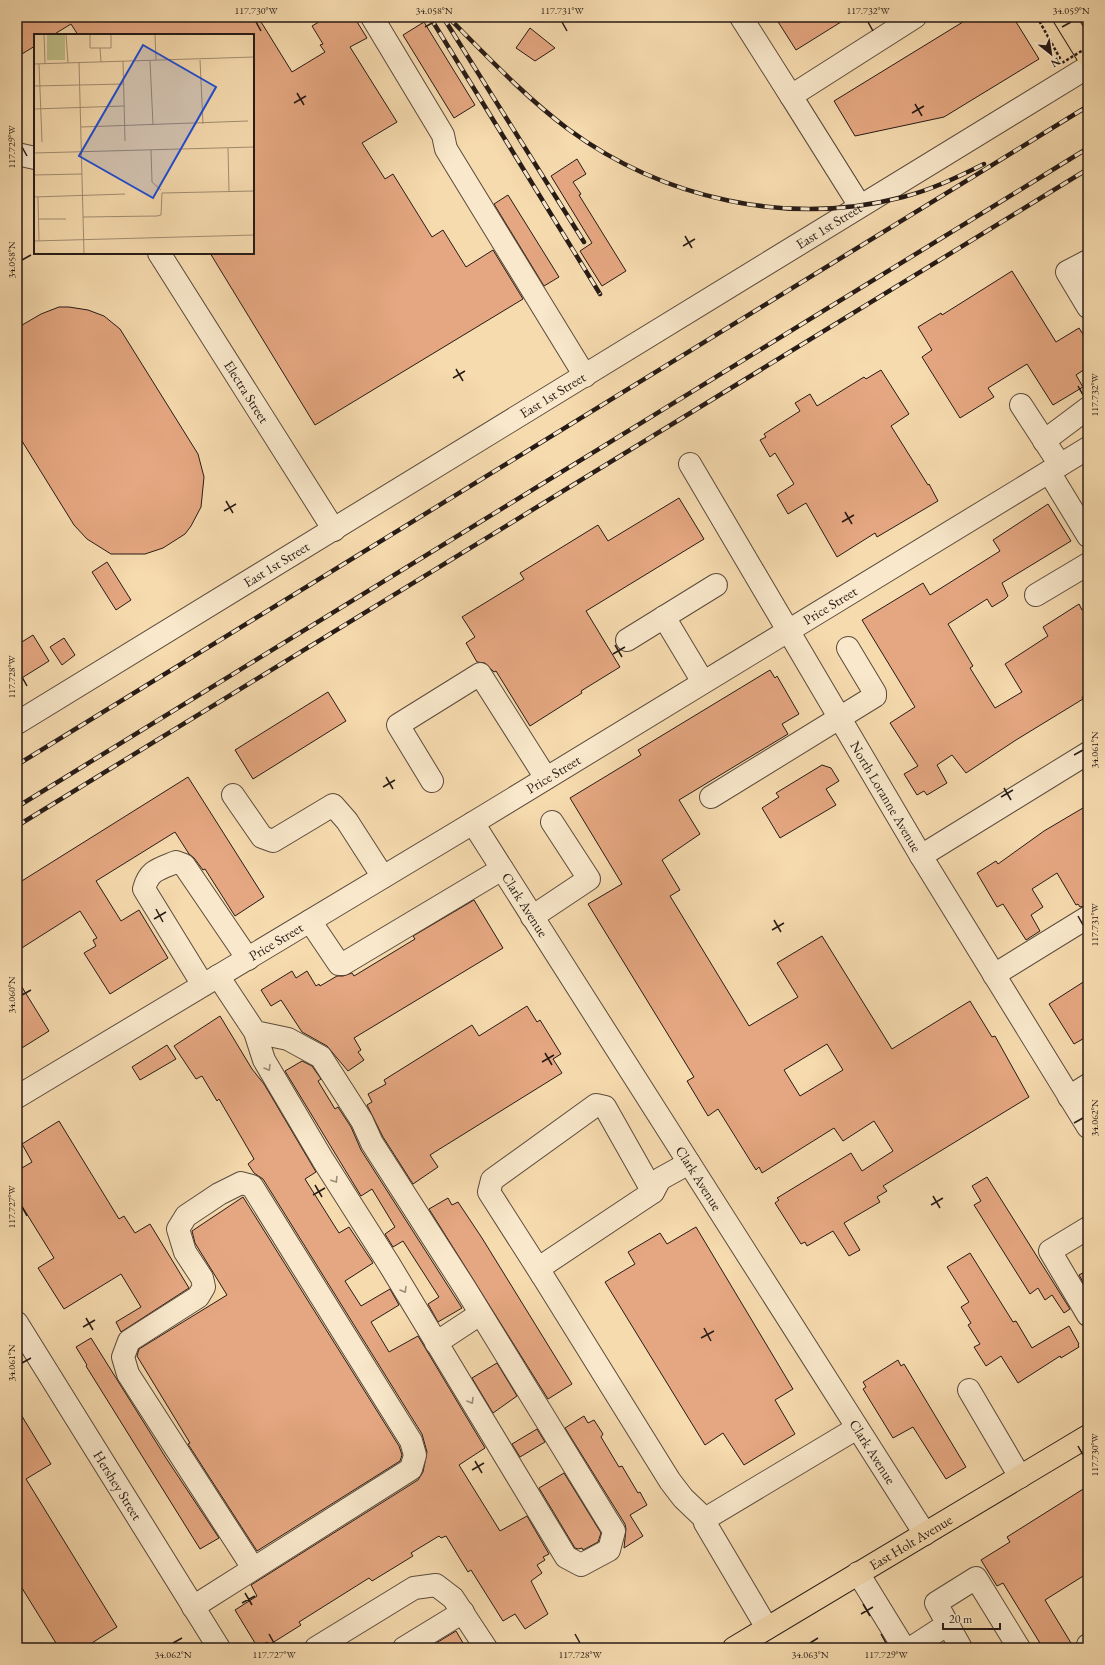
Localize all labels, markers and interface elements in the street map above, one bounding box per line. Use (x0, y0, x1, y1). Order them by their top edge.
text: 117.730°W (234, 4, 278, 17)
text: 34.058°N (415, 4, 453, 17)
text: 117.731°W (540, 4, 584, 17)
text: 117.732°W (846, 4, 890, 17)
text: 34.059°N (1052, 4, 1090, 17)
inset map (34, 34, 254, 254)
north arrow (1031, 34, 1071, 74)
text: N (1049, 54, 1063, 71)
text: 117.729°W (5, 125, 18, 169)
street label: East 1st Street (792, 198, 866, 253)
text: 34.058°N (5, 241, 18, 279)
street label: Electra Street (220, 357, 273, 427)
street label: East 1st Street (516, 368, 589, 422)
text: 117.732°W (1088, 373, 1101, 417)
street label: East 1st Street (240, 537, 313, 591)
street label: Price Street (799, 582, 861, 629)
text: 117.728°W (5, 655, 18, 699)
text: 34.061°N (1088, 731, 1101, 769)
street label: North Loranne Avenue (846, 738, 926, 856)
street label: Price Street (523, 750, 584, 797)
street label: Clark Avenue (498, 869, 553, 941)
text: 117.731°W (1088, 903, 1101, 947)
street label: Price Street (245, 918, 307, 965)
text: 34.060°N (5, 976, 18, 1014)
one-way arrow (264, 1064, 271, 1071)
text: 34.062°N (1088, 1099, 1101, 1137)
street label: Clark Avenue (672, 1143, 726, 1214)
one-way arrow (331, 1176, 338, 1183)
text: 117.727°W (5, 1185, 18, 1229)
one-way arrow (400, 1286, 407, 1293)
text: 34.061°N (5, 1344, 18, 1382)
one-way arrow (467, 1397, 474, 1404)
street label: Clark Avenue (845, 1416, 900, 1488)
text: 117.730°W (1088, 1433, 1101, 1477)
street label: Hershey Street (89, 1447, 146, 1524)
street label: East Holt Avenue (866, 1510, 956, 1574)
scale bar (943, 1605, 1000, 1631)
text: 20 m (949, 1611, 973, 1627)
text: 34.062°N (154, 1648, 192, 1661)
text: 117.727°W (252, 1648, 296, 1661)
text: 117.728°W (558, 1648, 602, 1661)
text: 34.063°N (791, 1648, 829, 1661)
text: 117.729°W (864, 1648, 908, 1661)

